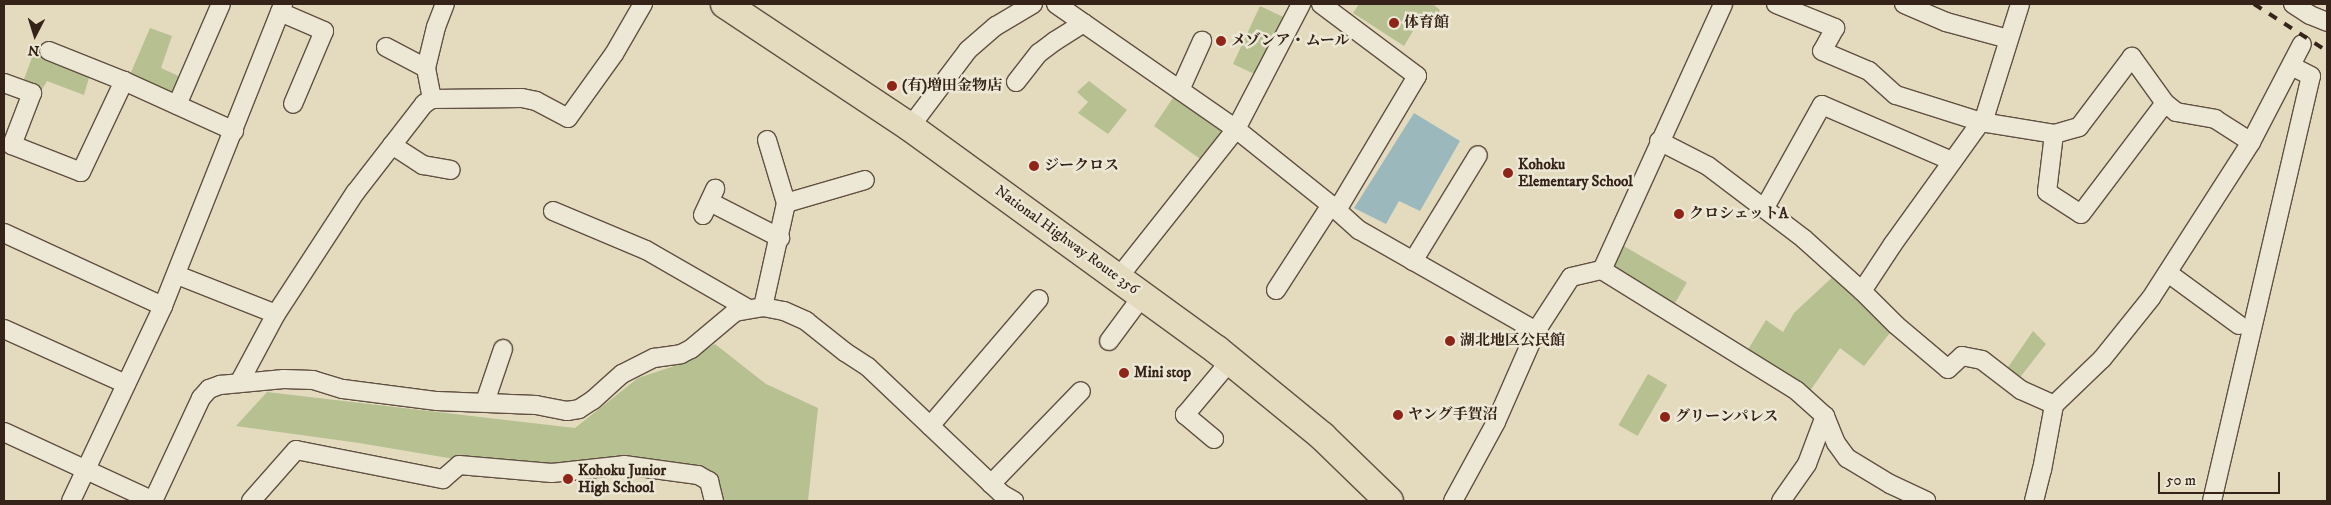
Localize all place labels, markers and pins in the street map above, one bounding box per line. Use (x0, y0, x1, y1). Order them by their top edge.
place label: 体育館 (1404, 14, 1449, 32)
marker: 体育館 (1388, 17, 1400, 29)
place label: メゾンア・ムール (1231, 32, 1350, 50)
marker: メゾンア・ムール (1215, 35, 1227, 47)
place label: (有)増田金物店 (902, 77, 1002, 95)
marker: (有)増田金物店 (886, 80, 898, 92)
place label: Kohoku Elementary School (1518, 155, 1633, 190)
place label: ジークロス (1044, 157, 1119, 175)
marker: ジークロス (1028, 160, 1040, 172)
marker: Kohoku Elementary School (1502, 167, 1514, 179)
place label: クロシェットA (1689, 205, 1789, 223)
marker: クロシェットA (1673, 208, 1685, 220)
place label: 湖北地区公民館 (1460, 332, 1565, 350)
marker: 湖北地区公民館 (1444, 335, 1456, 347)
place label: Mini stop (1134, 364, 1191, 382)
marker: Mini stop (1118, 367, 1130, 379)
place label: ヤング手賀沼 (1408, 406, 1498, 424)
place label: グリーンパレス (1675, 408, 1780, 426)
marker: ヤング手賀沼 (1392, 409, 1404, 421)
marker: グリーンパレス (1659, 411, 1671, 423)
place label: Kohoku Junior High School (578, 461, 666, 496)
marker: Kohoku Junior High School (562, 473, 574, 485)

